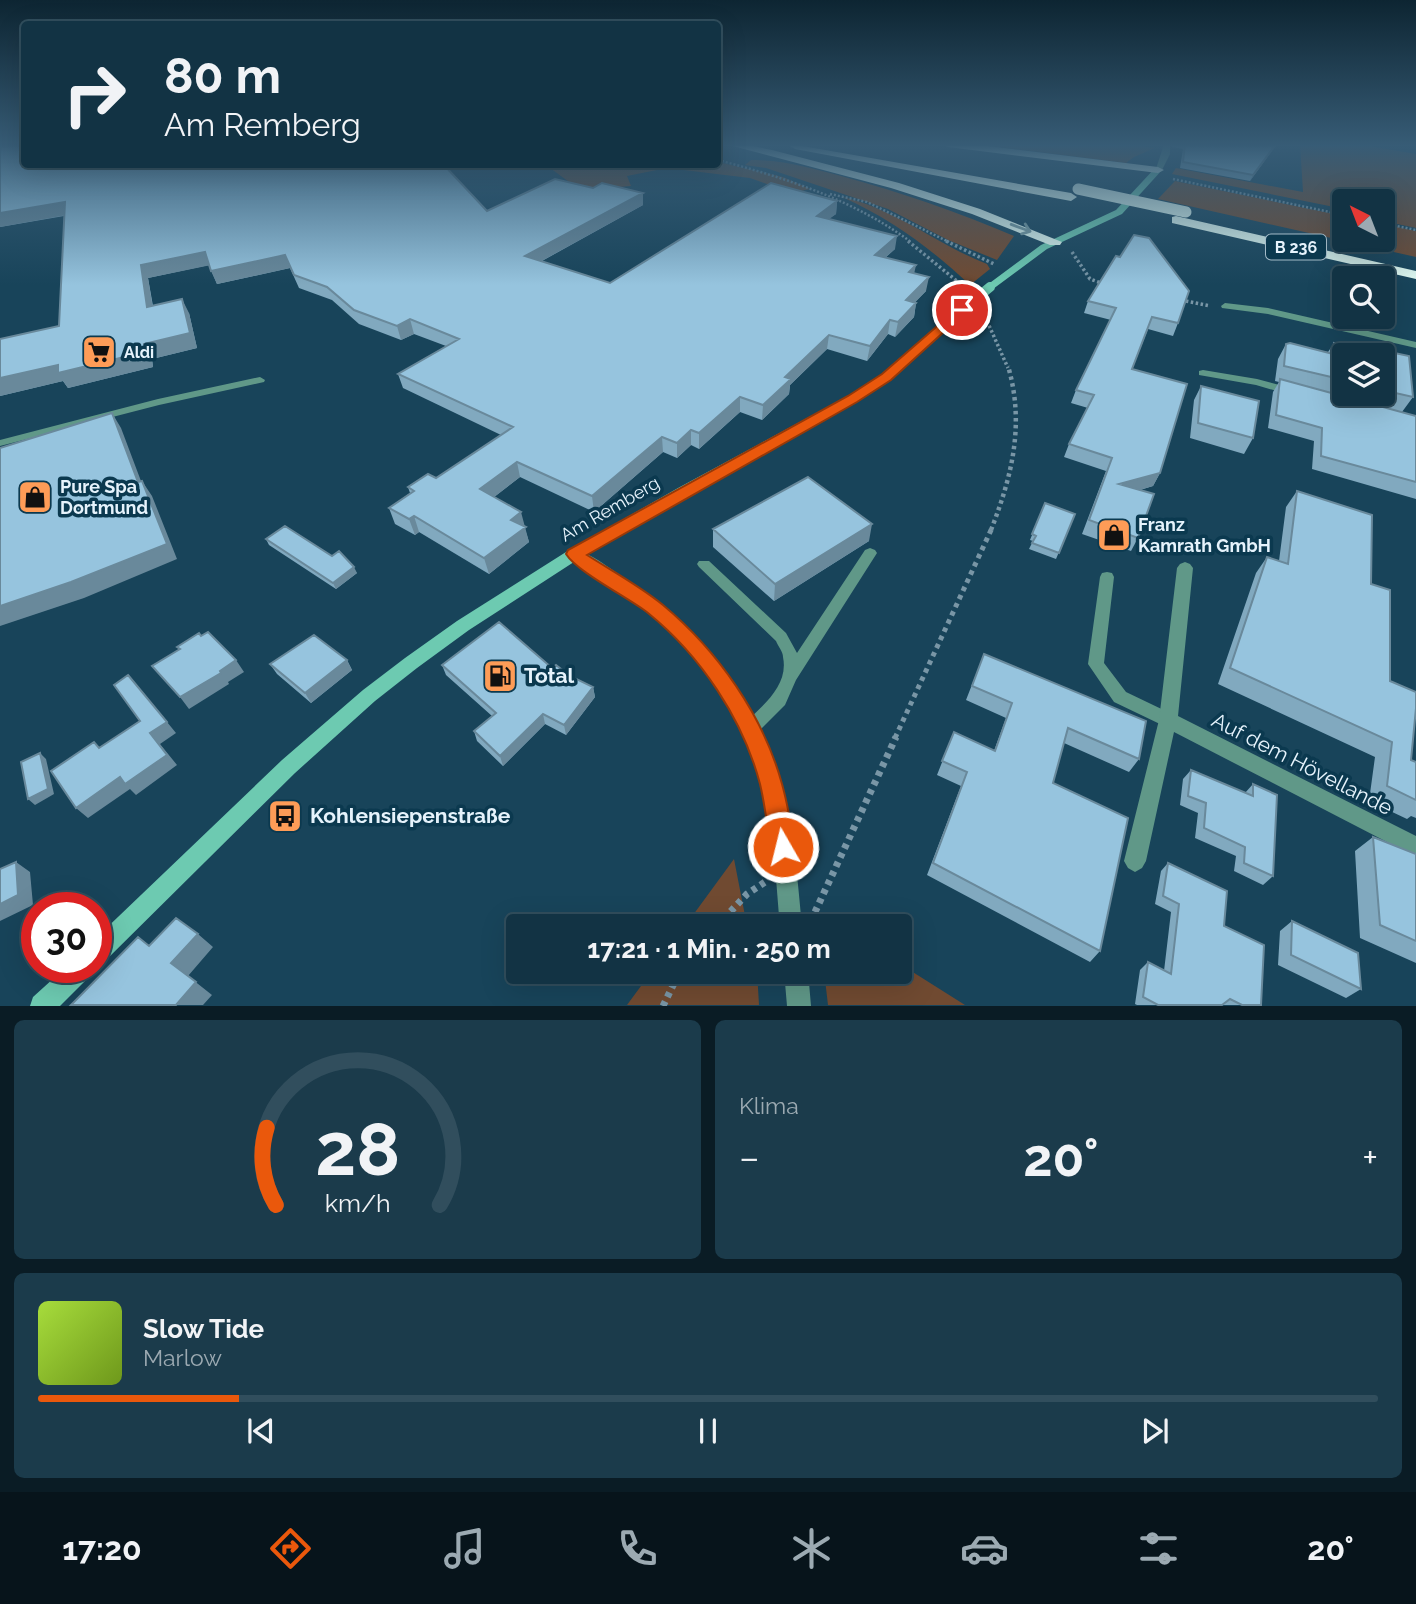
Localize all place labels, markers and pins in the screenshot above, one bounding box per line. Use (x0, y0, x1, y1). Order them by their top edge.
pin (932, 280, 992, 340)
supermarket icon: Aldi (80, 333, 118, 371)
place label: Aldi (124, 343, 154, 362)
place label: Pure Spa Dortmund (60, 476, 148, 518)
shop icon: Pure Spa Dortmund (16, 478, 54, 516)
place label: Franz Kamrath GmbH (1138, 514, 1271, 556)
shop icon: Franz Kamrath GmbH (1095, 516, 1133, 554)
fuel station icon: Total (481, 657, 519, 695)
place label: Total (524, 663, 575, 688)
bus stop icon: Kohlensiepenstraße (266, 797, 304, 835)
place label: Kohlensiepenstraße (310, 803, 511, 828)

